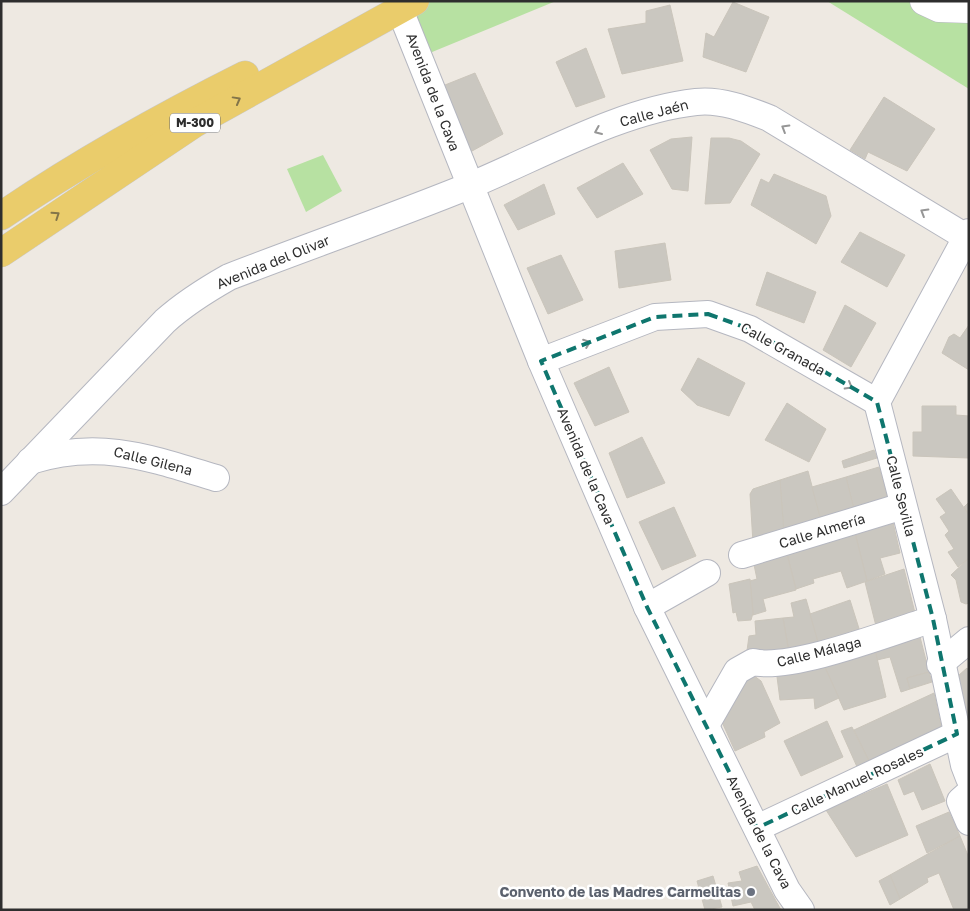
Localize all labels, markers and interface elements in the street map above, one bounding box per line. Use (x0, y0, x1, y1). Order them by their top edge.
street label: Avenida de la Cava (403, 30, 464, 153)
street label: Calle Jaén (618, 95, 690, 130)
one-way arrow (232, 96, 241, 106)
road number: M-300 (170, 114, 220, 132)
one-way arrow (594, 124, 603, 135)
one-way arrow (782, 124, 791, 134)
one-way arrow (921, 208, 930, 218)
one-way arrow (50, 212, 60, 221)
street label: Avenida del Olivar (214, 231, 332, 292)
street label: Calle Granada (738, 318, 828, 379)
one-way arrow (582, 339, 591, 350)
one-way arrow (843, 380, 852, 390)
street label: Avenida de la Cava (554, 405, 619, 527)
street label: Calle Gilena (112, 443, 194, 478)
street label: Calle Sevilla (883, 453, 920, 538)
street label: Calle Almería (777, 509, 867, 552)
street label: Calle Málaga (775, 633, 863, 670)
street label: Calle Manuel Rosales (788, 742, 926, 819)
street label: Avenida de la Cava (723, 772, 795, 891)
place label: Convento de las Madres Carmelitas (499, 883, 741, 900)
marker: Convento de las Madres Carmelitas (745, 886, 757, 898)

